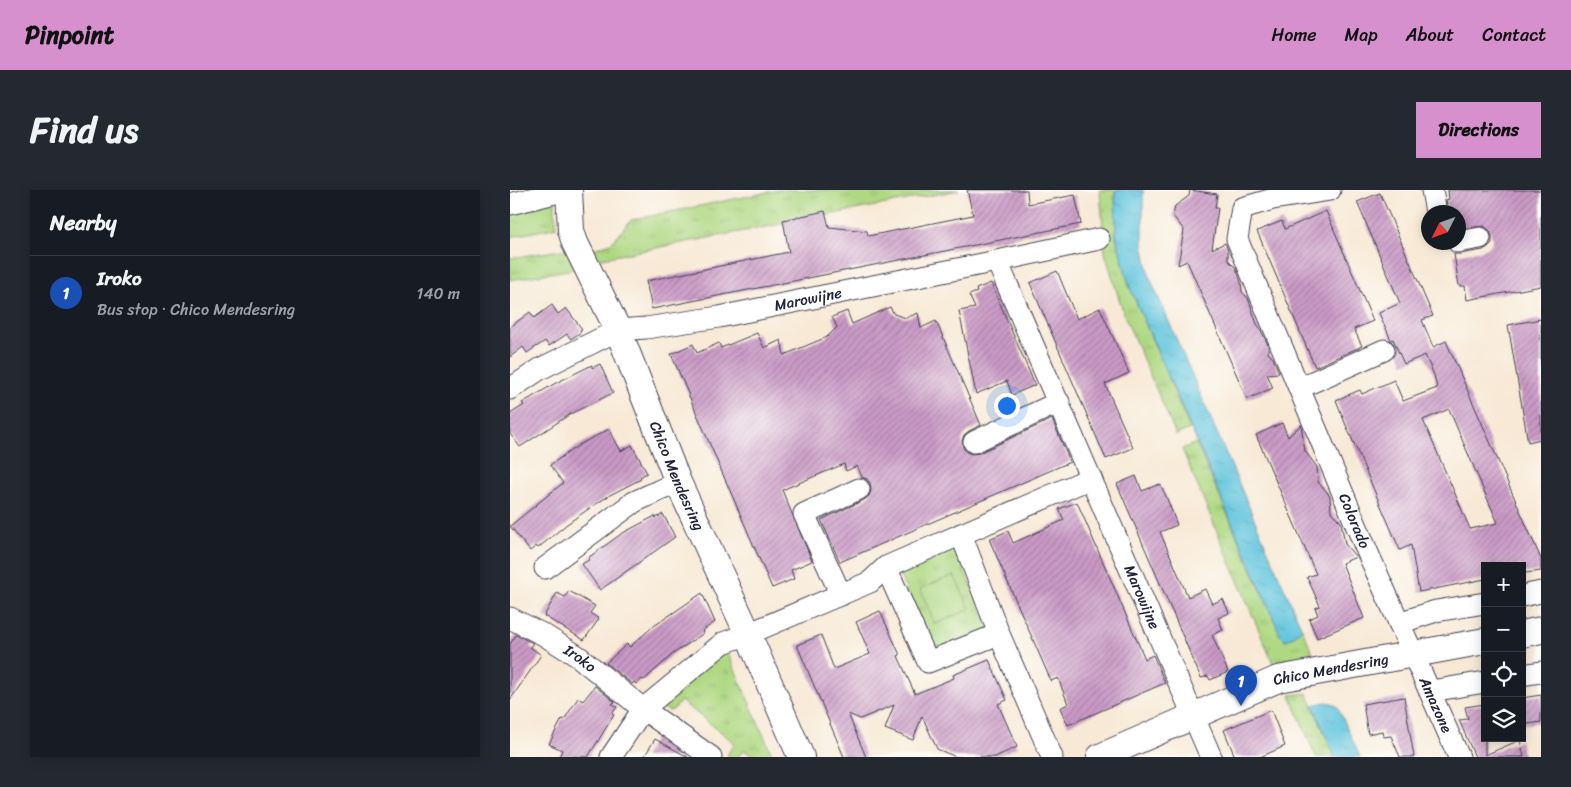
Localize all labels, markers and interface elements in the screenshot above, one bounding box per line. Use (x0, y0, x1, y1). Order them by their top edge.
text: Pinpoint (25, 14, 114, 56)
text: Home (1272, 19, 1317, 51)
text: Map (1345, 19, 1378, 51)
text: About (1406, 19, 1454, 51)
text: Contact (1482, 19, 1546, 51)
text: Find us (30, 99, 138, 161)
button: Directions (1416, 102, 1541, 158)
text: Nearby (50, 204, 116, 242)
north arrow (1421, 205, 1466, 250)
text: Iroko (97, 262, 142, 295)
text: 1 (63, 279, 69, 308)
text: 140 m (417, 279, 460, 308)
street label: Marowijne (772, 280, 844, 319)
text: Bus stop · Chico Mendesring (97, 295, 295, 324)
your location (994, 393, 1020, 419)
street label: Chico Mendesring (642, 417, 712, 535)
street label: Colorado (1331, 489, 1378, 553)
street label: Marowijne (1117, 561, 1168, 634)
map controls (1481, 562, 1526, 742)
button: + (1481, 562, 1526, 607)
button: − (1481, 607, 1526, 652)
street label: Iroko (558, 637, 602, 680)
street label: Chico Mendesring (1268, 646, 1391, 693)
button: locate (1481, 652, 1526, 697)
pin: 1 (1225, 665, 1257, 706)
street label: Amazone (1411, 672, 1460, 737)
button: layers (1481, 697, 1526, 742)

